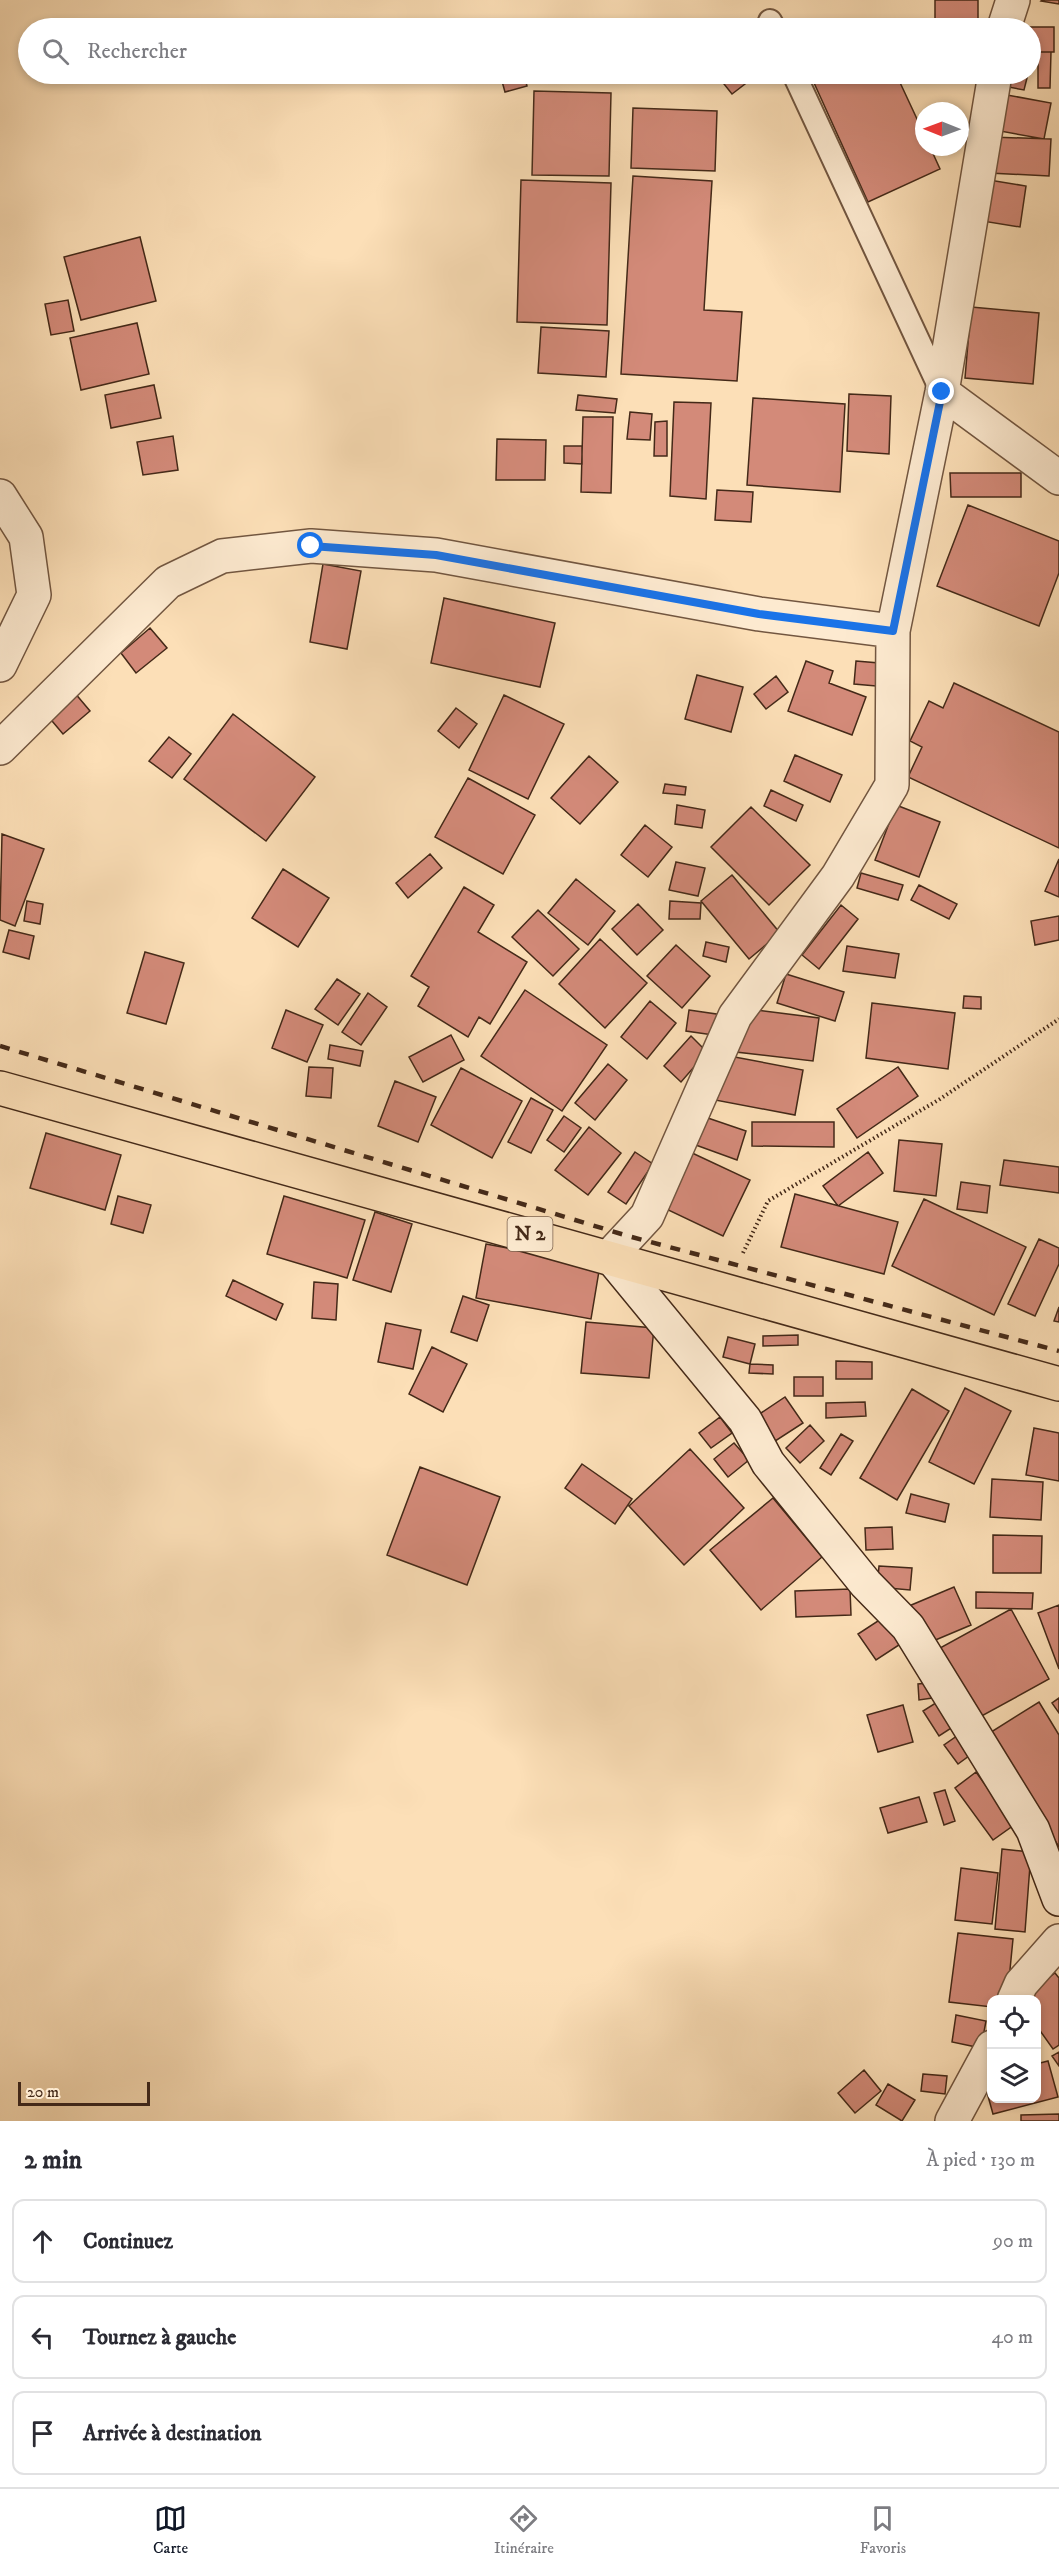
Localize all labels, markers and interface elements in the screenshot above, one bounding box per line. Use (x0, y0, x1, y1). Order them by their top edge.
search box (18, 18, 1041, 84)
icon: search (39, 35, 72, 68)
text: Rechercher (87, 38, 187, 65)
north arrow (915, 102, 969, 156)
route end (928, 378, 954, 404)
route start (297, 532, 323, 558)
road number: N 2 (508, 1217, 552, 1251)
map controls (987, 1995, 1041, 2103)
button: locate (987, 1995, 1041, 2049)
button: layers (987, 2049, 1041, 2103)
scale bar (18, 2079, 150, 2106)
text: 20 m (27, 2082, 59, 2102)
text: 2 min (24, 2144, 82, 2177)
text: À pied · 130 m (926, 2148, 1035, 2173)
icon: ahead (26, 2225, 59, 2258)
text: Continuez (83, 2228, 173, 2255)
text: 90 m (993, 2229, 1033, 2254)
icon: left (26, 2321, 59, 2354)
text: Tournez à gauche (83, 2324, 236, 2351)
text: 40 m (991, 2325, 1033, 2350)
icon: arrive (26, 2417, 59, 2450)
text: Arrivée à destination (83, 2420, 262, 2447)
tab: Carte (153, 2502, 188, 2558)
tab: Itinéraire (494, 2502, 554, 2558)
tab: Favoris (860, 2502, 906, 2558)

